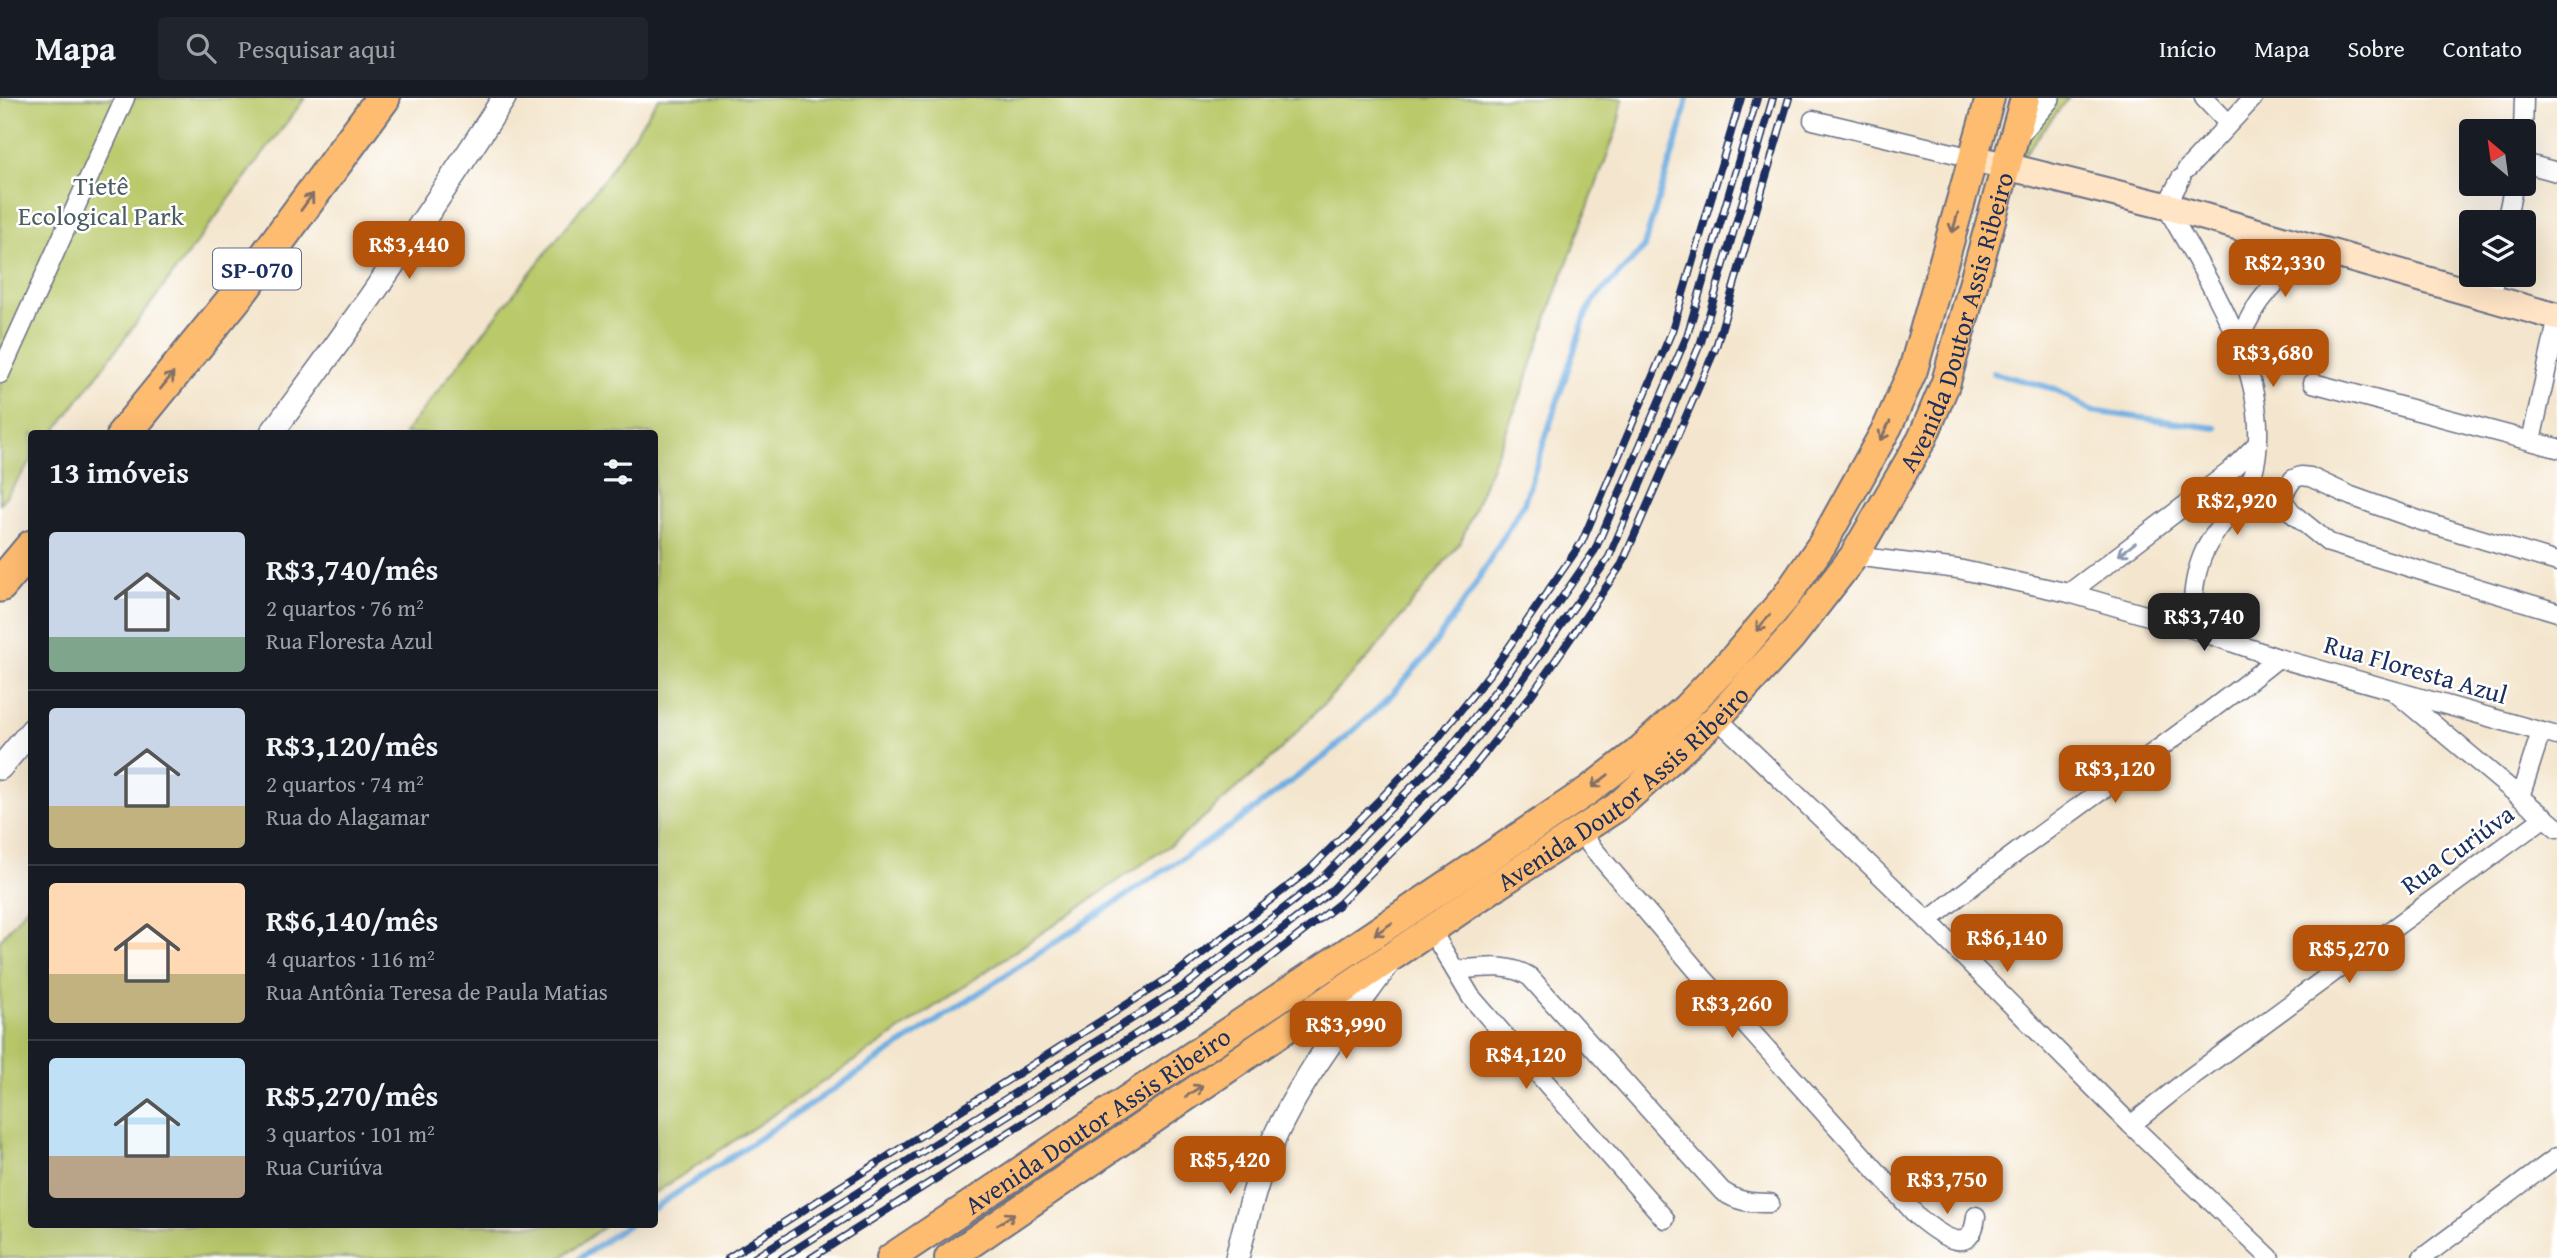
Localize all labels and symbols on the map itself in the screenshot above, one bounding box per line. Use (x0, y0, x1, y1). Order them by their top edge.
north arrow (2459, 119, 2536, 196)
park label: Tietê Ecological Park (18, 166, 185, 235)
street label: Avenida Doutor Assis Ribeiro (1888, 167, 2023, 479)
one-way arrow (299, 193, 314, 212)
one-way arrow (1947, 212, 1960, 234)
pin: R$3,440 (344, 222, 474, 281)
pin: R$2,330 (2220, 240, 2350, 299)
road number: SP-070 (213, 248, 301, 289)
pin: R$3,680 (2208, 330, 2338, 389)
one-way arrow (159, 373, 175, 391)
one-way arrow (1877, 421, 1891, 441)
pin: R$2,920 (2172, 478, 2302, 537)
one-way arrow (2118, 542, 2137, 557)
pin: R$3,740 (2139, 594, 2269, 653)
one-way arrow (1756, 614, 1771, 632)
street label: Rua Floresta Azul (2320, 624, 2512, 714)
street label: Avenida Doutor Assis Ribeiro (1488, 676, 1758, 900)
pin: R$3,120 (2050, 746, 2180, 805)
one-way arrow (1591, 773, 1610, 788)
street label: Rua Curiúva (2392, 794, 2522, 904)
pin: R$6,140 (1942, 914, 2072, 974)
one-way arrow (1374, 922, 1393, 937)
pin: R$5,270 (2284, 926, 2414, 985)
pin: R$3,260 (1667, 981, 1797, 1040)
pin: R$3,990 (1281, 1002, 1411, 1061)
street label: Avenida Doutor Assis Ribeiro (956, 1016, 1238, 1223)
pin: R$4,120 (1461, 1032, 1591, 1091)
one-way arrow (1183, 1084, 1203, 1098)
pin: R$5,420 (1165, 1136, 1295, 1196)
pin: R$3,750 (1882, 1156, 2012, 1216)
one-way arrow (996, 1212, 1015, 1227)

